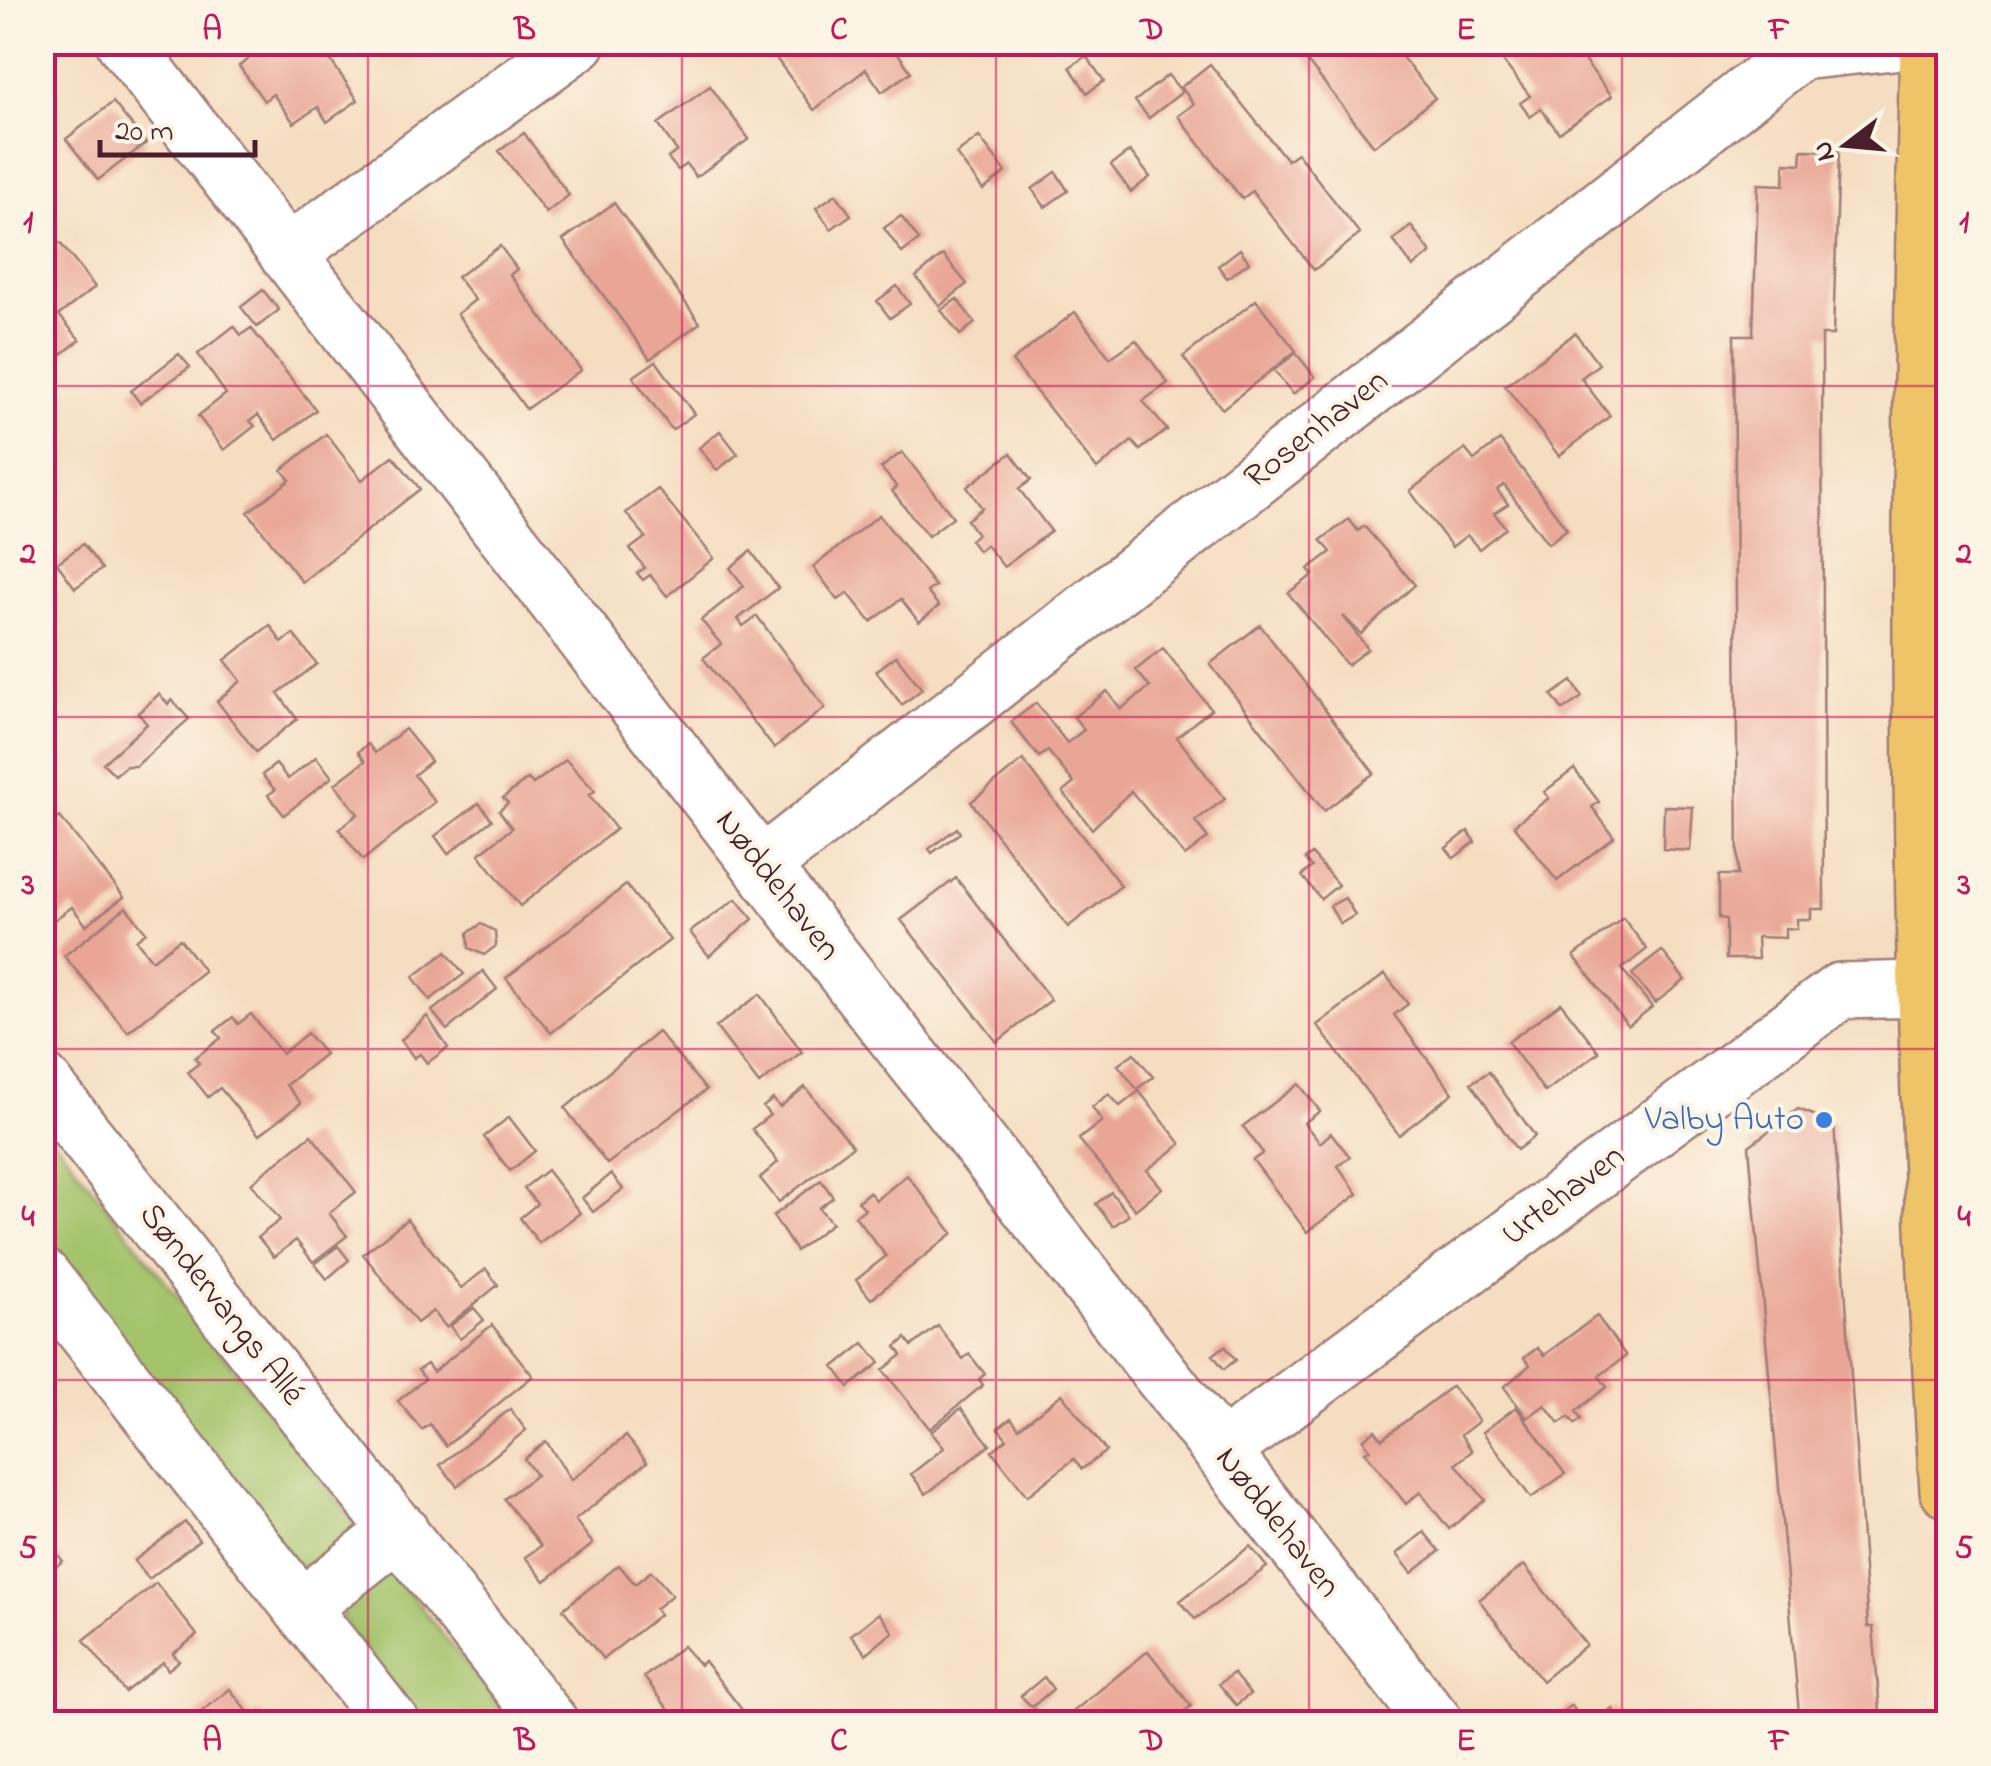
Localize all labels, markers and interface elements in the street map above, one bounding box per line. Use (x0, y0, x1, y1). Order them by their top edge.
text: A (202, 8, 222, 55)
text: B (512, 8, 536, 55)
text: C (830, 8, 848, 55)
text: D (1138, 8, 1164, 55)
text: E (1456, 8, 1476, 55)
text: F (1767, 8, 1790, 55)
scale bar (100, 95, 255, 157)
north arrow (1796, 95, 1896, 195)
text: 20 m (115, 111, 174, 155)
text: N (1803, 136, 1848, 166)
text: 1 (23, 201, 33, 248)
text: 1 (1959, 201, 1969, 248)
street label: Rosenhaven (1234, 357, 1400, 503)
text: 2 (19, 532, 36, 579)
text: 2 (1955, 532, 1972, 579)
street label: Nøddehaven (702, 799, 852, 973)
text: 3 (20, 863, 35, 910)
text: 3 (1956, 863, 1971, 910)
place label: Valby Auto (1644, 1095, 1804, 1146)
marker: Valby Auto (1813, 1109, 1835, 1131)
street label: Urtehaven (1491, 1132, 1637, 1260)
street label: Søndervangs Allé (125, 1193, 317, 1418)
text: 4 (21, 1195, 35, 1242)
text: 4 (1957, 1195, 1971, 1242)
street label: Nøddehaven (1202, 1436, 1352, 1610)
text: 5 (19, 1526, 37, 1573)
text: 5 (1955, 1526, 1973, 1573)
text: A (202, 1719, 222, 1766)
text: B (512, 1719, 536, 1766)
text: C (830, 1719, 848, 1766)
text: D (1138, 1719, 1164, 1766)
text: E (1456, 1719, 1476, 1766)
text: F (1767, 1719, 1790, 1766)

